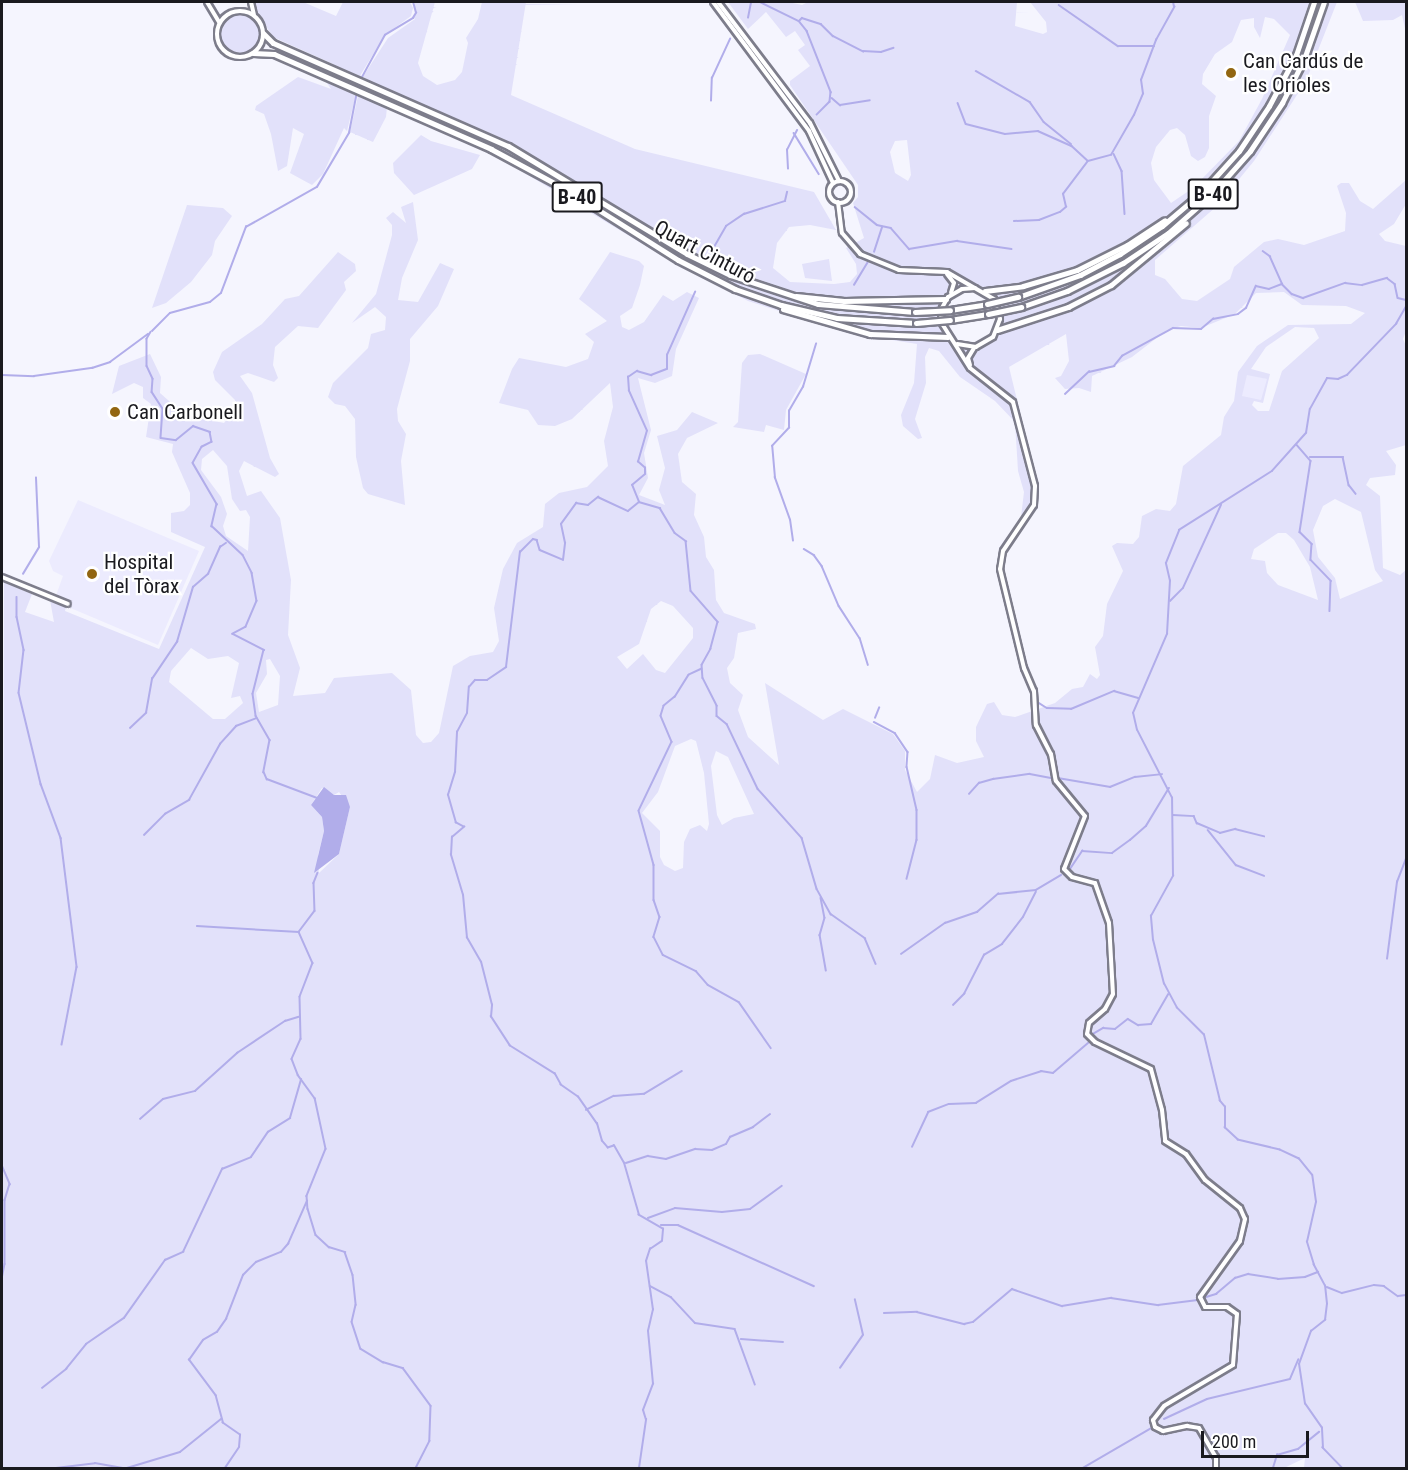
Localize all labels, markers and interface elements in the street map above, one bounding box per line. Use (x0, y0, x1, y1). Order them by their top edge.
place label: Can Cardús de les Orioles (1243, 48, 1363, 98)
marker: Can Cardús de les Orioles (1224, 66, 1238, 80)
road number: B-40 (1188, 177, 1238, 211)
road number: B-40 (552, 180, 602, 214)
street label: Quart Cinturó (650, 215, 760, 289)
place label: Can Carbonell (127, 399, 243, 425)
marker: Can Carbonell (108, 405, 122, 419)
place label: Hospital del Tòrax (104, 549, 180, 599)
marker: Hospital del Tòrax (85, 567, 99, 581)
scale bar (1204, 1419, 1312, 1457)
text: 200 m (1212, 1431, 1256, 1452)

